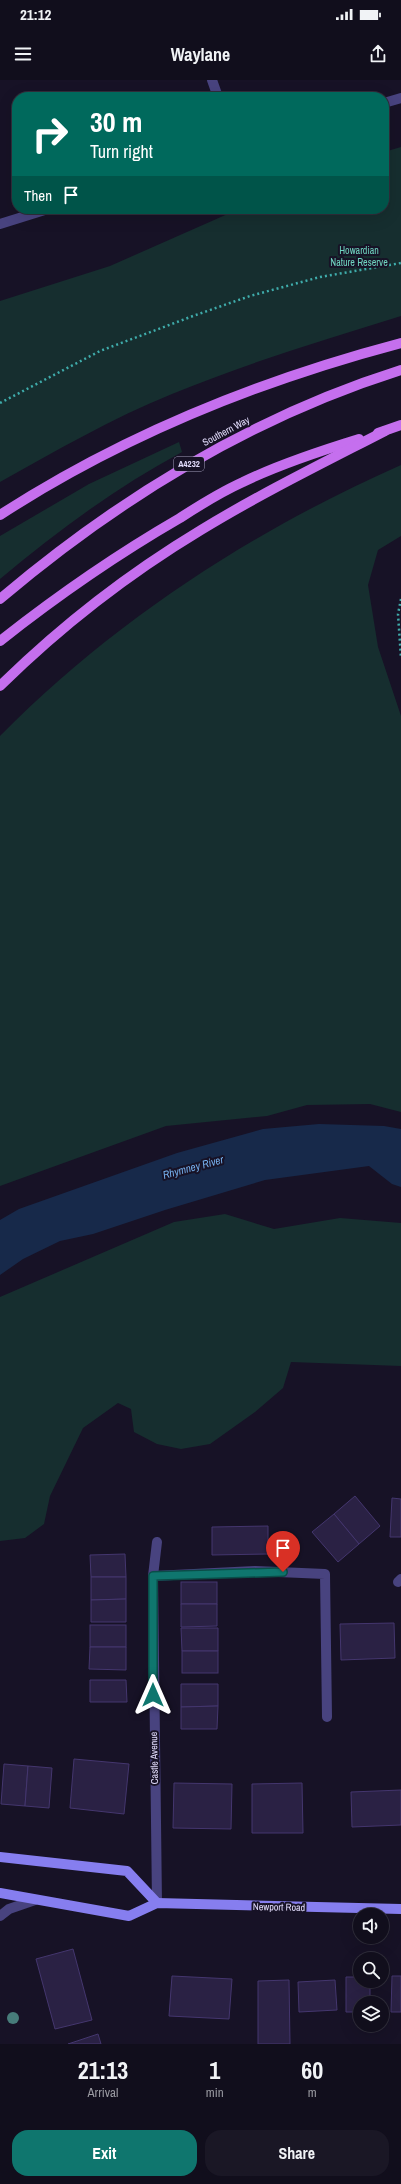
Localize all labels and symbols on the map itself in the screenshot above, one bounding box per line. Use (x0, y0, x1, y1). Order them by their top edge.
park label: Howardian Nature Reserve (330, 244, 388, 269)
street label: Southern Way (200, 413, 253, 449)
road number: A4232 (174, 457, 204, 471)
water label: Rhymney River (161, 1152, 226, 1182)
pin (266, 1531, 300, 1572)
position arrow (132, 1674, 174, 1716)
street label: Castle Avenue (147, 1731, 161, 1784)
street label: Newport Road (253, 1900, 305, 1914)

